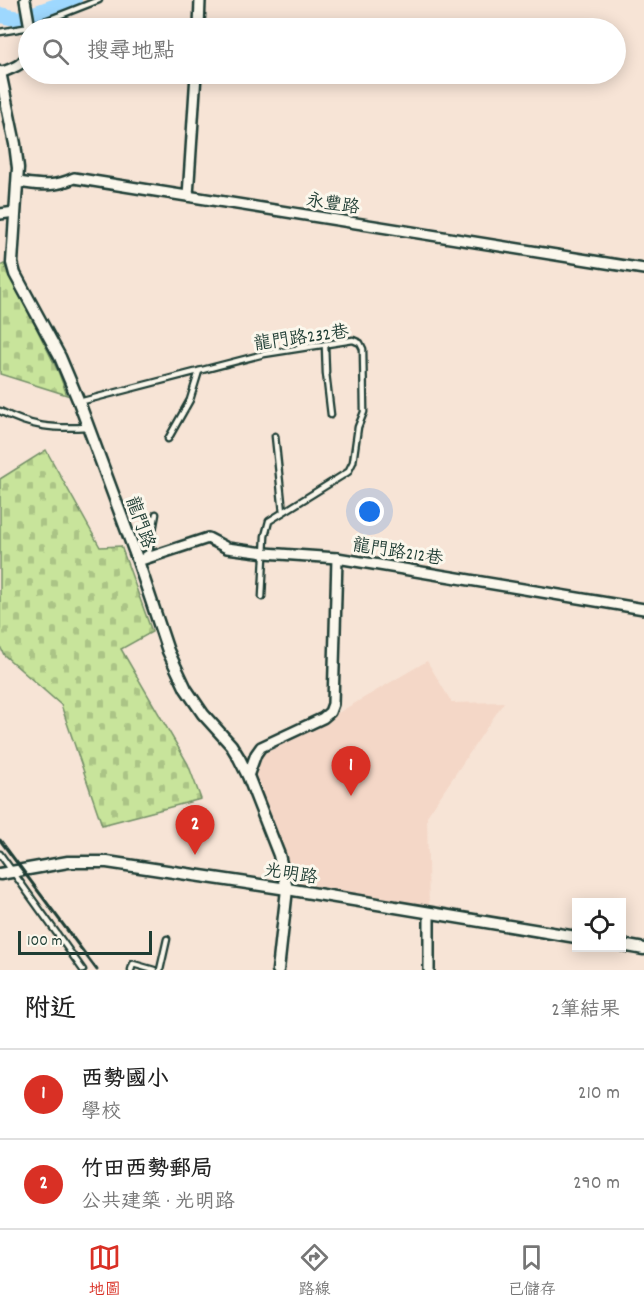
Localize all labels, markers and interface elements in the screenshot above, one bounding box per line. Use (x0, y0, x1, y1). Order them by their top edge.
search box (18, 18, 626, 84)
icon: search (39, 35, 72, 68)
text: 搜尋地點 (87, 37, 175, 68)
street label: 永豐路 (304, 189, 361, 222)
street label: 龍門路232巷 (252, 320, 350, 359)
street label: 龍門路 (118, 493, 160, 553)
your location (355, 497, 384, 526)
street label: 龍門路212巷 (350, 534, 445, 573)
pin: 1 (332, 746, 370, 796)
pin: 2 (176, 806, 214, 855)
street label: 光明路 (262, 859, 319, 892)
map controls (572, 898, 626, 952)
button: locate (572, 898, 626, 952)
scale bar (18, 928, 152, 956)
text: 100 m (27, 930, 63, 953)
text: 附近 (24, 992, 76, 1029)
text: 2筆結果 (551, 997, 620, 1025)
text: 西勢國小 (81, 1065, 169, 1096)
text: 1 (41, 1080, 46, 1108)
text: 210 m (578, 1080, 620, 1108)
text: 學校 (81, 1099, 121, 1127)
text: 竹田西勢郵局 (81, 1155, 213, 1186)
text: 2 (39, 1170, 48, 1198)
text: 290 m (573, 1170, 620, 1198)
text: 公共建築 · 光明路 (81, 1189, 235, 1217)
tab: 地圖 (88, 1241, 121, 1302)
tab: 路線 (298, 1241, 331, 1302)
tab: 已儲存 (508, 1241, 556, 1302)

